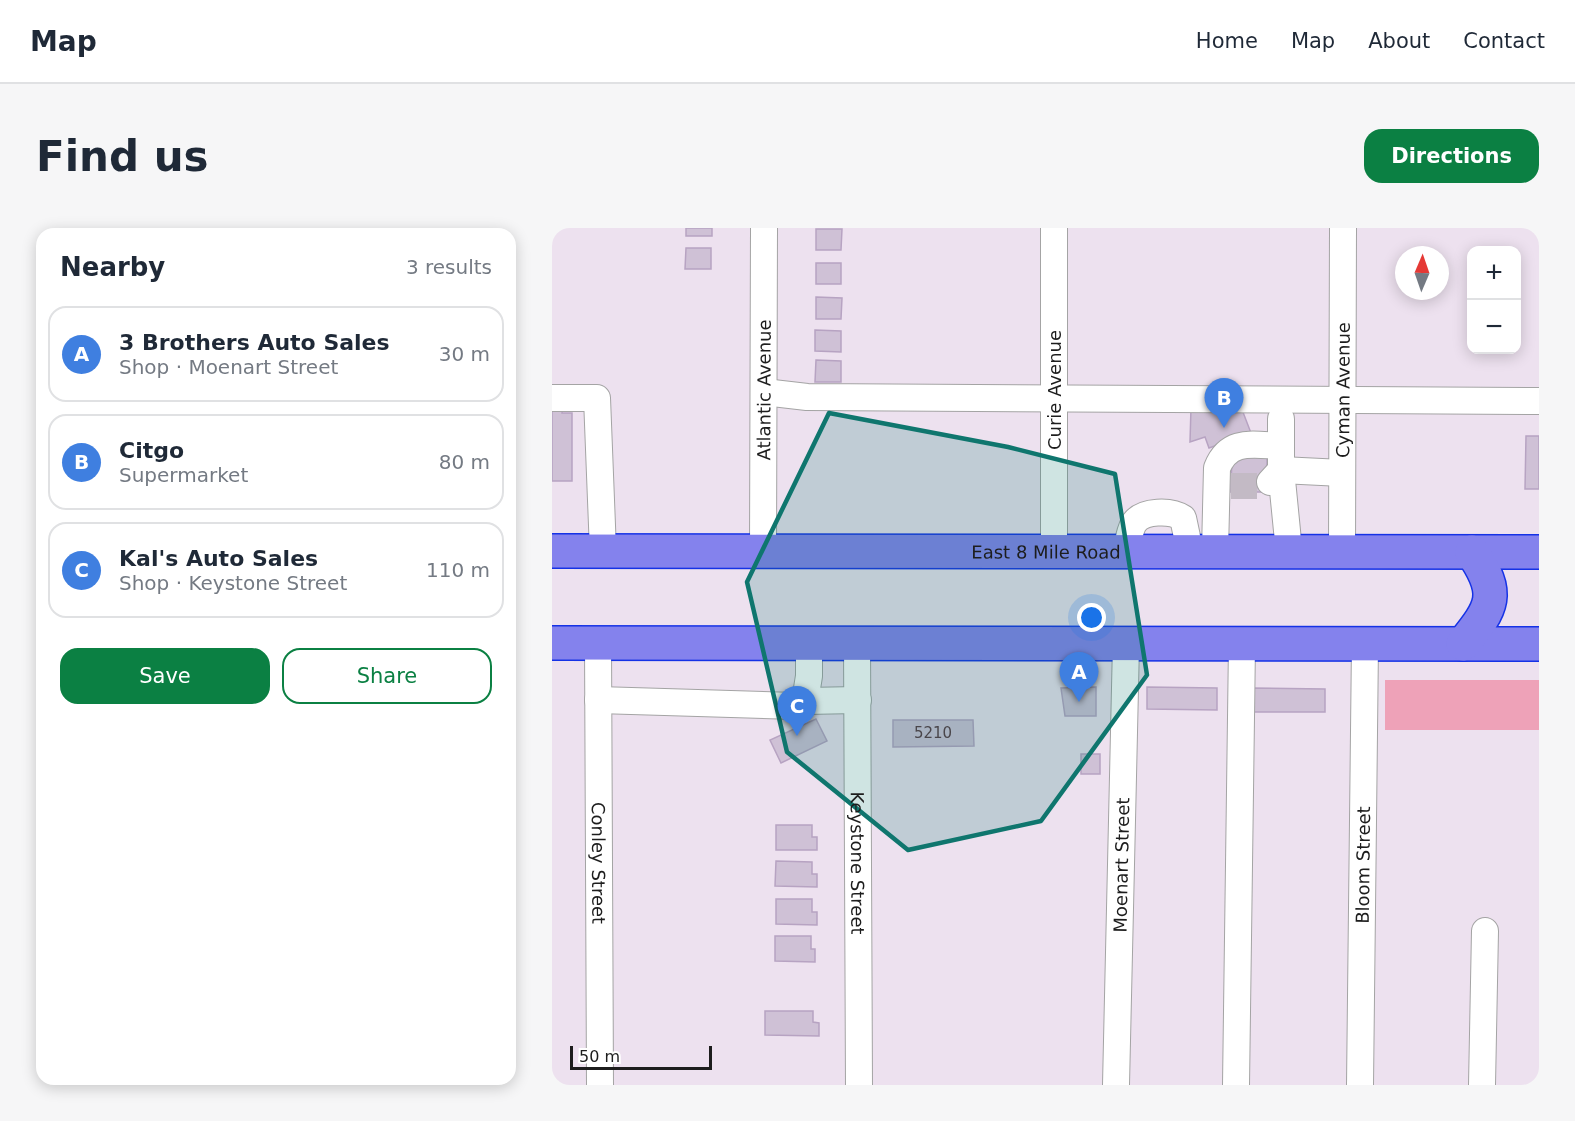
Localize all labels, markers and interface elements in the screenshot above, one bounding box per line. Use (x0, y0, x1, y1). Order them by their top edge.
text: Map (30, 25, 97, 58)
text: Home (1196, 29, 1258, 53)
text: Map (1291, 29, 1335, 53)
text: About (1368, 29, 1430, 53)
text: Contact (1463, 29, 1545, 53)
button: Directions (1364, 129, 1539, 183)
text: Find us (36, 132, 209, 181)
north arrow (1395, 246, 1449, 300)
map controls (1467, 246, 1521, 354)
button: + (1467, 246, 1521, 300)
text: Nearby (60, 252, 165, 282)
text: 3 results (406, 255, 492, 279)
button: − (1467, 300, 1521, 354)
street label: Atlantic Avenue (753, 319, 774, 461)
street label: Cyman Avenue (1332, 322, 1353, 458)
text: 3 Brothers Auto Sales (119, 330, 390, 355)
street label: Curie Avenue (1044, 330, 1065, 450)
text: A (74, 342, 89, 366)
text: 30 m (439, 342, 490, 366)
text: Shop · Moenart Street (119, 355, 338, 379)
pin: B (1204, 378, 1244, 428)
text: Citgo (119, 438, 184, 463)
text: B (74, 450, 89, 474)
text: 80 m (439, 450, 490, 474)
text: Supermarket (119, 463, 248, 487)
street label: East 8 Mile Road (971, 541, 1121, 562)
text: Kal's Auto Sales (119, 546, 318, 571)
text: C (74, 558, 89, 582)
text: 110 m (426, 558, 490, 582)
text: Shop · Keystone Street (119, 571, 347, 595)
your location (1077, 603, 1106, 632)
button: Save (60, 648, 270, 704)
button: Share (282, 648, 492, 704)
pin: A (1060, 652, 1098, 702)
pin: C (778, 686, 816, 736)
house number: 5210 (914, 724, 952, 742)
street label: Keystone Street (847, 791, 869, 935)
street label: Moenart Street (1109, 797, 1133, 933)
street label: Conley Street (588, 802, 610, 924)
street label: Bloom Street (1351, 806, 1374, 924)
scale bar (570, 1043, 712, 1070)
text: 50 m (579, 1047, 620, 1066)

